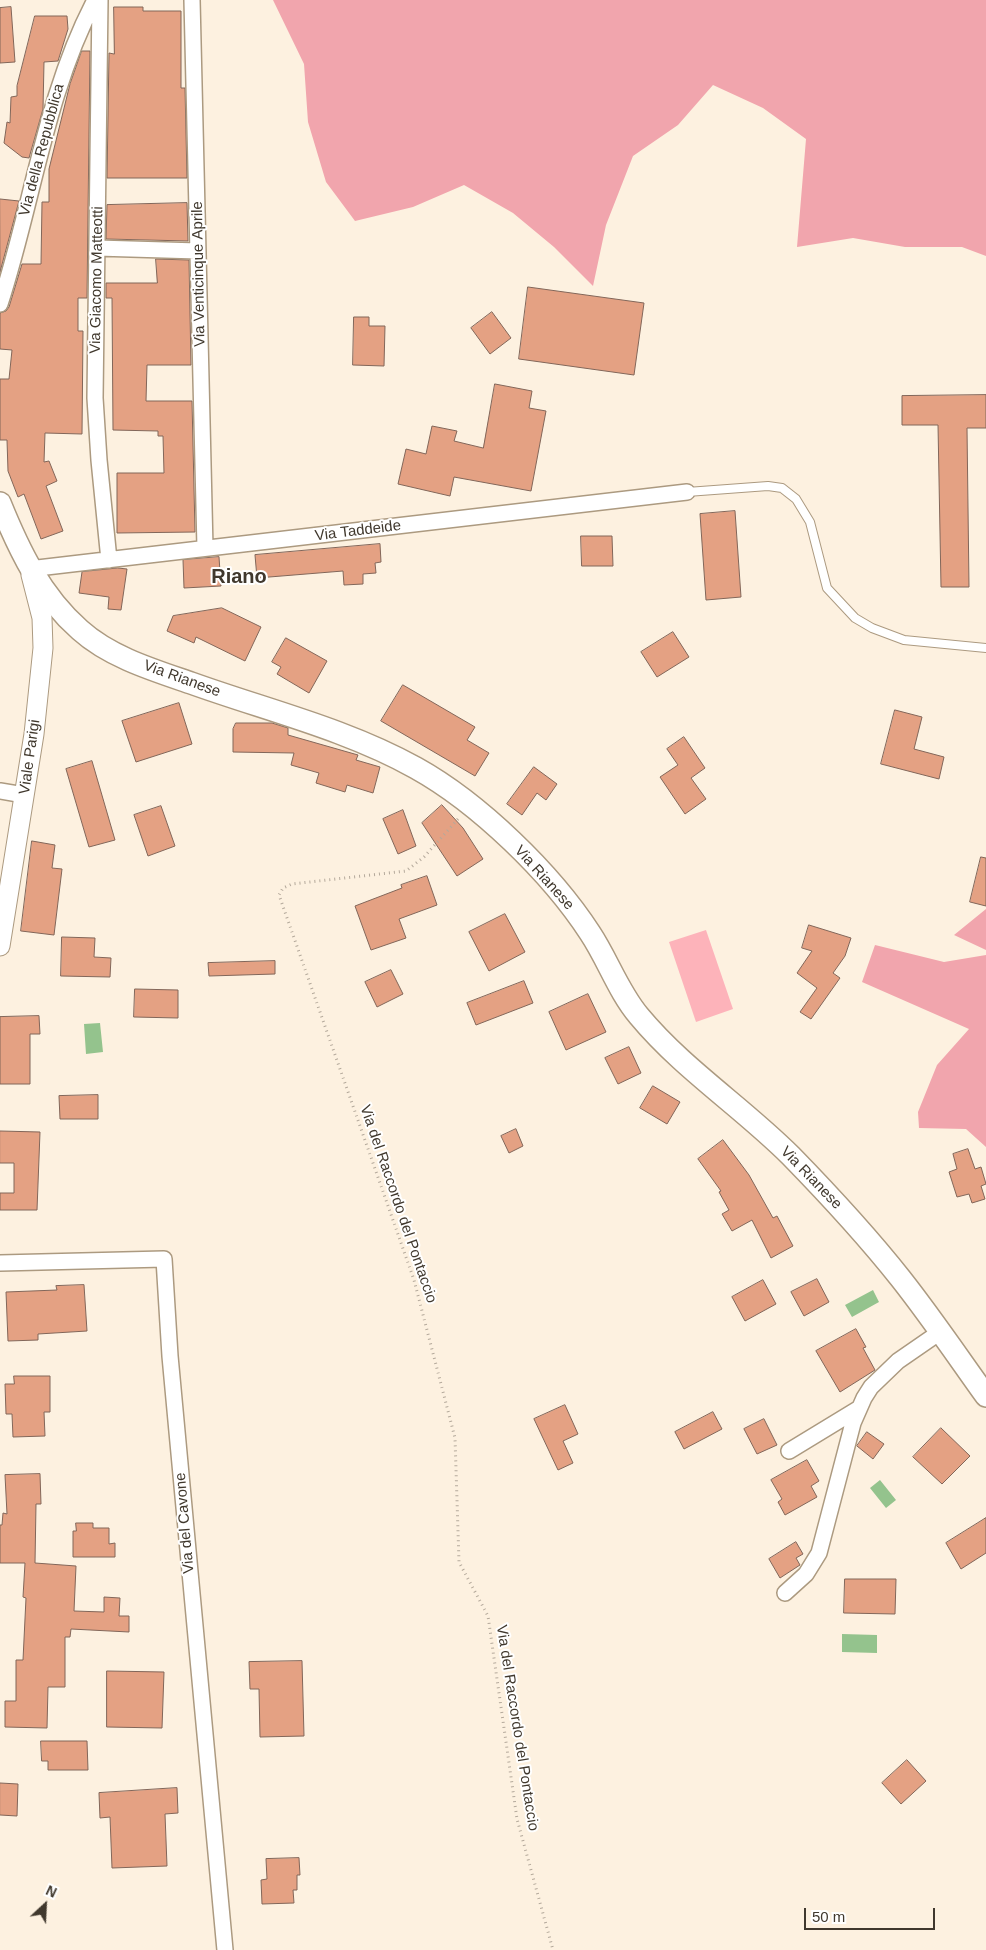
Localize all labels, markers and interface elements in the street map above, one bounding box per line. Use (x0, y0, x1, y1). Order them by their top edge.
street label: Via della Repubblica (16, 82, 68, 218)
street label: Via Venticinque Aprile (189, 201, 209, 347)
street label: Via Giacomo Matteotti (87, 206, 107, 354)
street label: Via Taddeide (314, 517, 402, 545)
district label: Riano (211, 565, 267, 589)
street label: Via Rianese (141, 657, 223, 701)
street label: Viale Parigi (16, 718, 44, 796)
street label: Via Rianese (510, 842, 578, 914)
street label: Via del Raccordo del Pontaccio (356, 1103, 440, 1305)
street label: Via Rianese (777, 1143, 845, 1213)
street label: Via del Cavone (172, 1472, 198, 1574)
street label: Via del Raccordo del Pontaccio (492, 1624, 542, 1832)
north arrow (20, 1880, 70, 1930)
text: N (43, 1882, 59, 1901)
scale bar (806, 1898, 937, 1930)
text: 50 m (812, 1908, 845, 1925)

